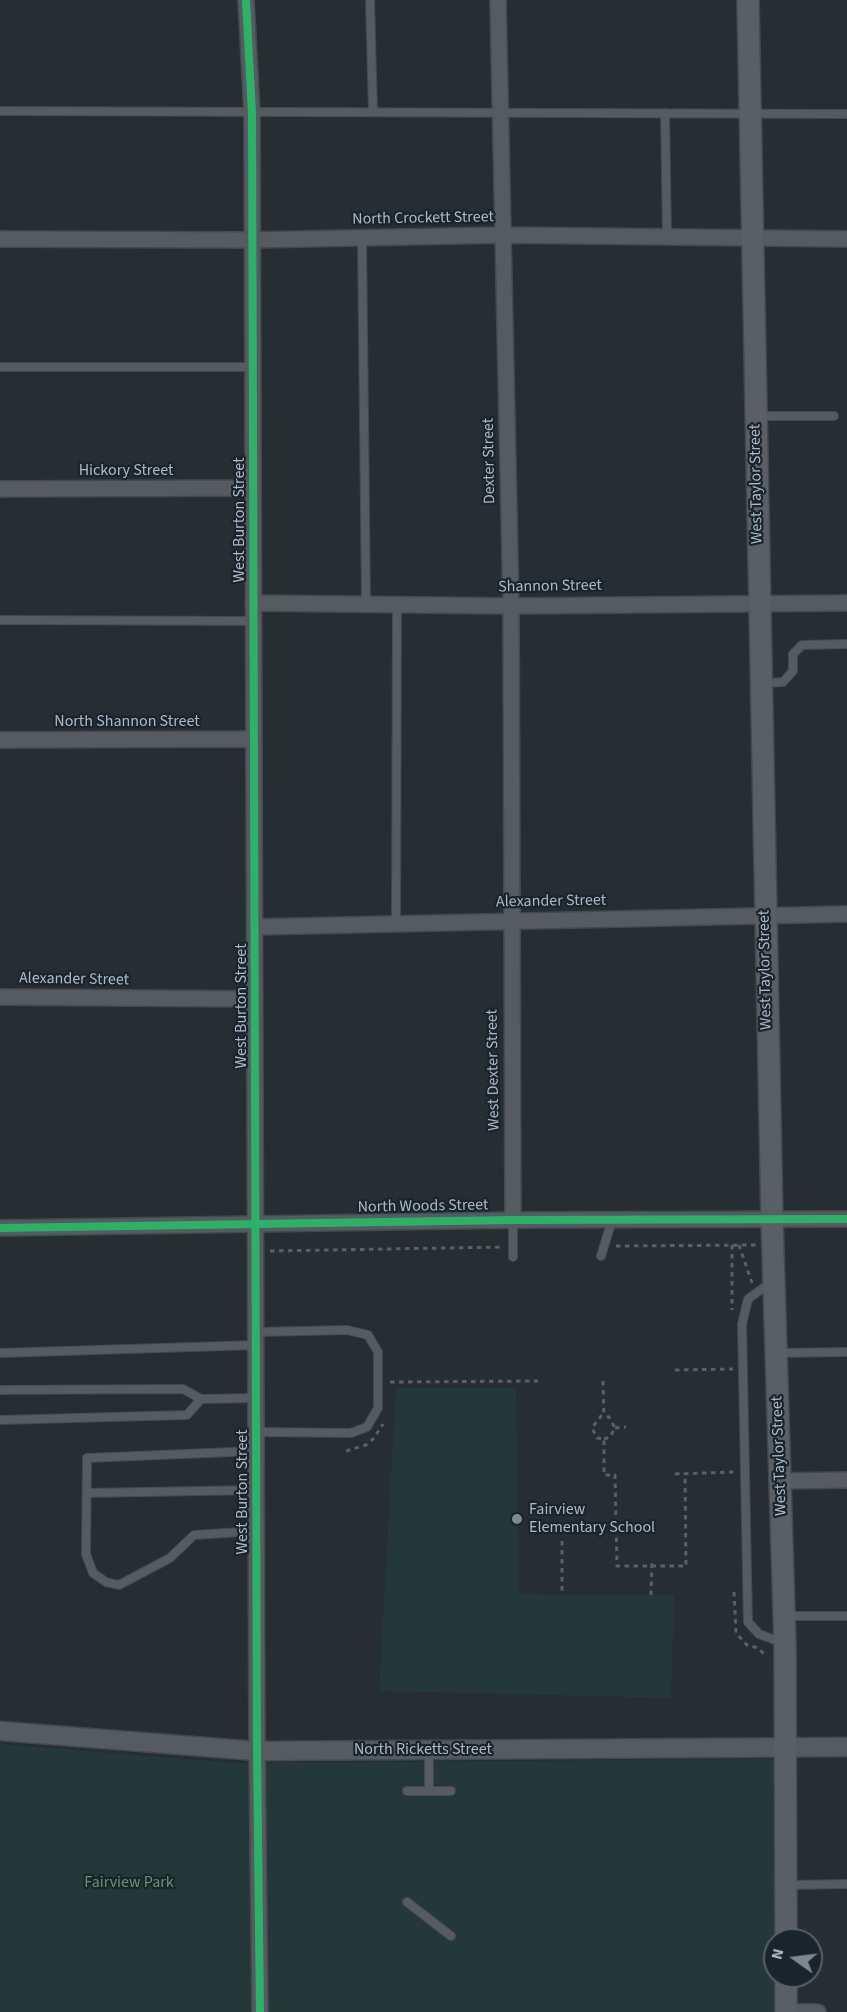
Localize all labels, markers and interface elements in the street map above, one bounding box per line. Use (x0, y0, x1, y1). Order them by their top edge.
street label: North Crockett Street (352, 208, 494, 230)
street label: Dexter Street (480, 418, 500, 504)
street label: West Taylor Street (746, 424, 768, 544)
street label: West Burton Street (230, 457, 250, 583)
street label: Hickory Street (79, 461, 173, 481)
street label: Shannon Street (498, 576, 602, 598)
street label: North Shannon Street (54, 712, 200, 732)
street label: Alexander Street (496, 891, 606, 913)
street label: West Taylor Street (755, 910, 777, 1030)
street label: West Burton Street (232, 943, 252, 1069)
street label: Alexander Street (19, 969, 129, 991)
street label: West Dexter Street (483, 1009, 505, 1131)
street label: North Woods Street (358, 1196, 488, 1218)
street label: West Taylor Street (768, 1396, 792, 1516)
street label: West Burton Street (233, 1429, 253, 1555)
place label: Fairview Elementary School (529, 1500, 655, 1538)
marker: Fairview Elementary School (510, 1512, 524, 1526)
street label: North Ricketts Street (354, 1740, 492, 1760)
park label: Fairview Park (84, 1873, 174, 1893)
north arrow (763, 1928, 823, 1988)
text: N (766, 1946, 789, 1962)

